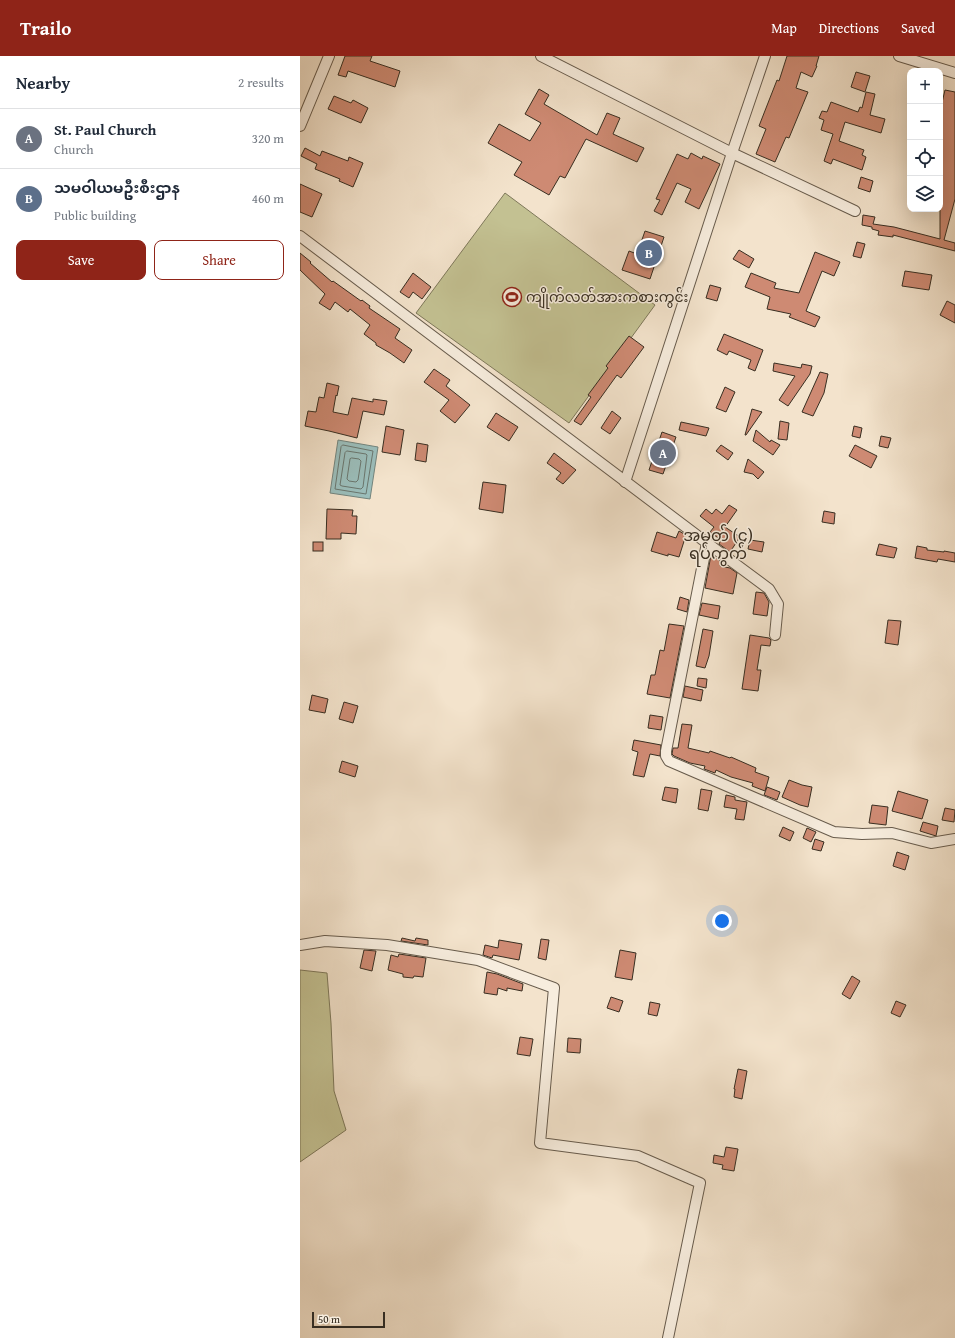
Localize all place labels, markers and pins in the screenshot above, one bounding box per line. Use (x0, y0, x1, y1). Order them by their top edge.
pin: B (636, 238, 662, 268)
sports icon: ကျိုက်လတ်အားကစားကွင်း (501, 286, 523, 308)
place label: ကျိုက်လတ်အားကစားကွင်း (526, 287, 688, 309)
pin: A (650, 438, 676, 468)

